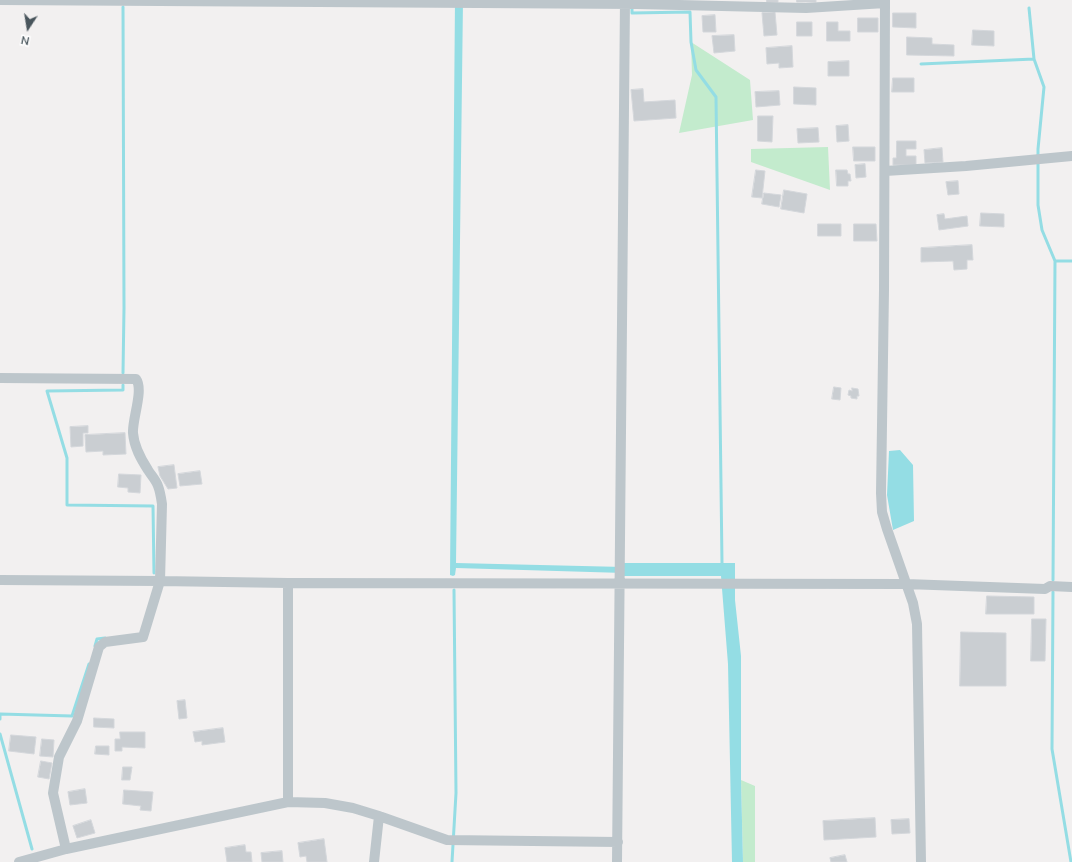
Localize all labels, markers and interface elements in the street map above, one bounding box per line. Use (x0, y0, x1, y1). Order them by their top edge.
north arrow (8, 8, 48, 48)
text: N (20, 32, 31, 48)

